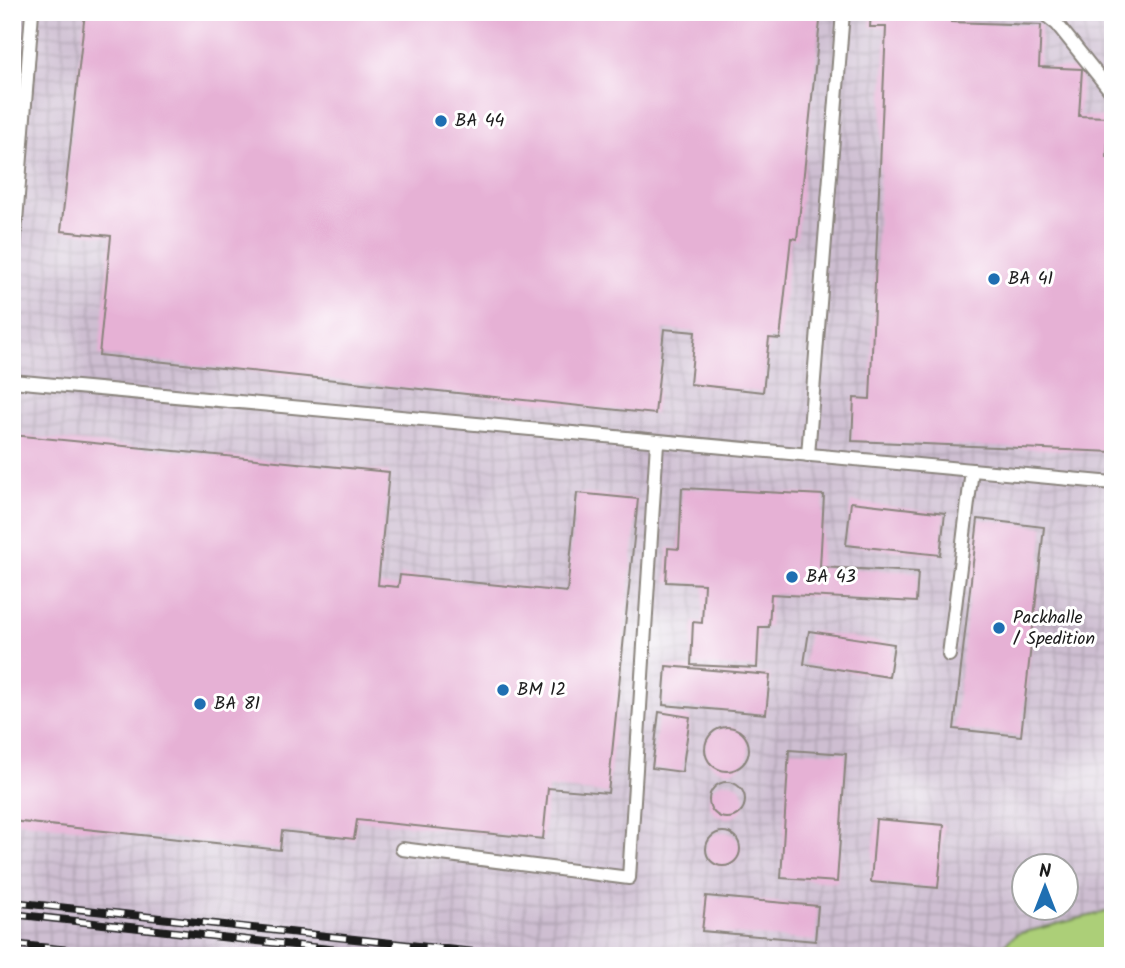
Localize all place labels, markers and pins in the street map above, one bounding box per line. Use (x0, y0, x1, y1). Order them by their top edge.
place label: BA 44 (455, 107, 505, 136)
marker: BA 44 (433, 113, 449, 129)
place label: BA 41 (1008, 265, 1053, 294)
marker: BA 41 (986, 271, 1002, 287)
place label: BA 43 (806, 563, 856, 592)
marker: BA 43 (784, 569, 800, 585)
place label: Packhalle / Spedition (1013, 604, 1095, 654)
marker: Packhalle / Spedition (991, 620, 1007, 636)
place label: BM 12 (517, 676, 566, 705)
marker: BM 12 (495, 682, 511, 698)
place label: BA 81 (214, 690, 260, 719)
marker: BA 81 (192, 696, 208, 712)

